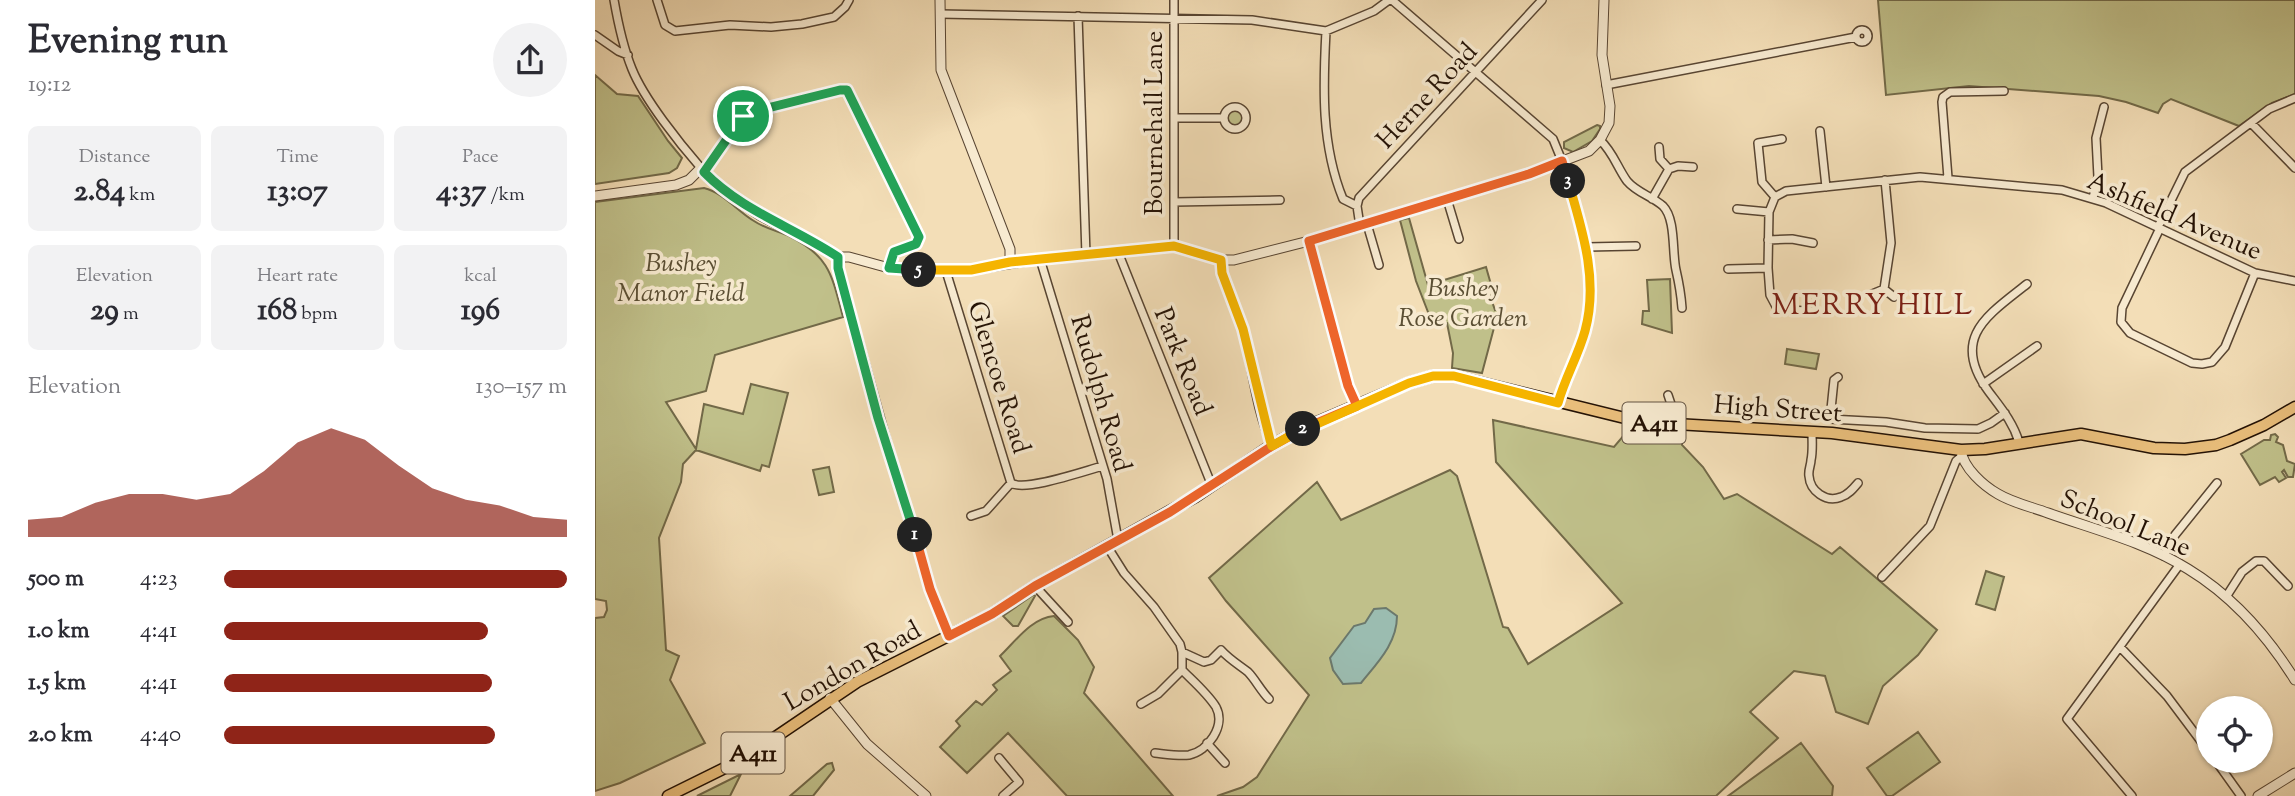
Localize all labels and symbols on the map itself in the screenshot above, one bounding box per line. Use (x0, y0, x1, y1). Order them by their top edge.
street label: Bournehall Lane (1137, 31, 1174, 215)
street label: Herne Road (1369, 35, 1487, 158)
pin (713, 86, 773, 146)
pin: 3 (1551, 164, 1585, 198)
street label: Ashfield Avenue (2081, 164, 2267, 271)
park label: Bushey Manor Field (617, 246, 745, 313)
pin: 5 (901, 252, 937, 288)
park label: Bushey Rose Garden (1398, 271, 1528, 338)
district label: MERRY HILL (1772, 285, 1974, 328)
street label: Glencoe Road (957, 297, 1038, 459)
street label: Park Road (1143, 302, 1220, 422)
street label: Rudolph Road (1059, 311, 1140, 477)
street label: High Street (1712, 388, 1843, 433)
road number: A411 (1623, 402, 1685, 444)
pin: 2 (1285, 412, 1321, 446)
street label: School Lane (2054, 481, 2196, 567)
pin: 1 (897, 518, 933, 552)
street label: London Road (778, 613, 929, 721)
road number: A411 (722, 732, 785, 774)

